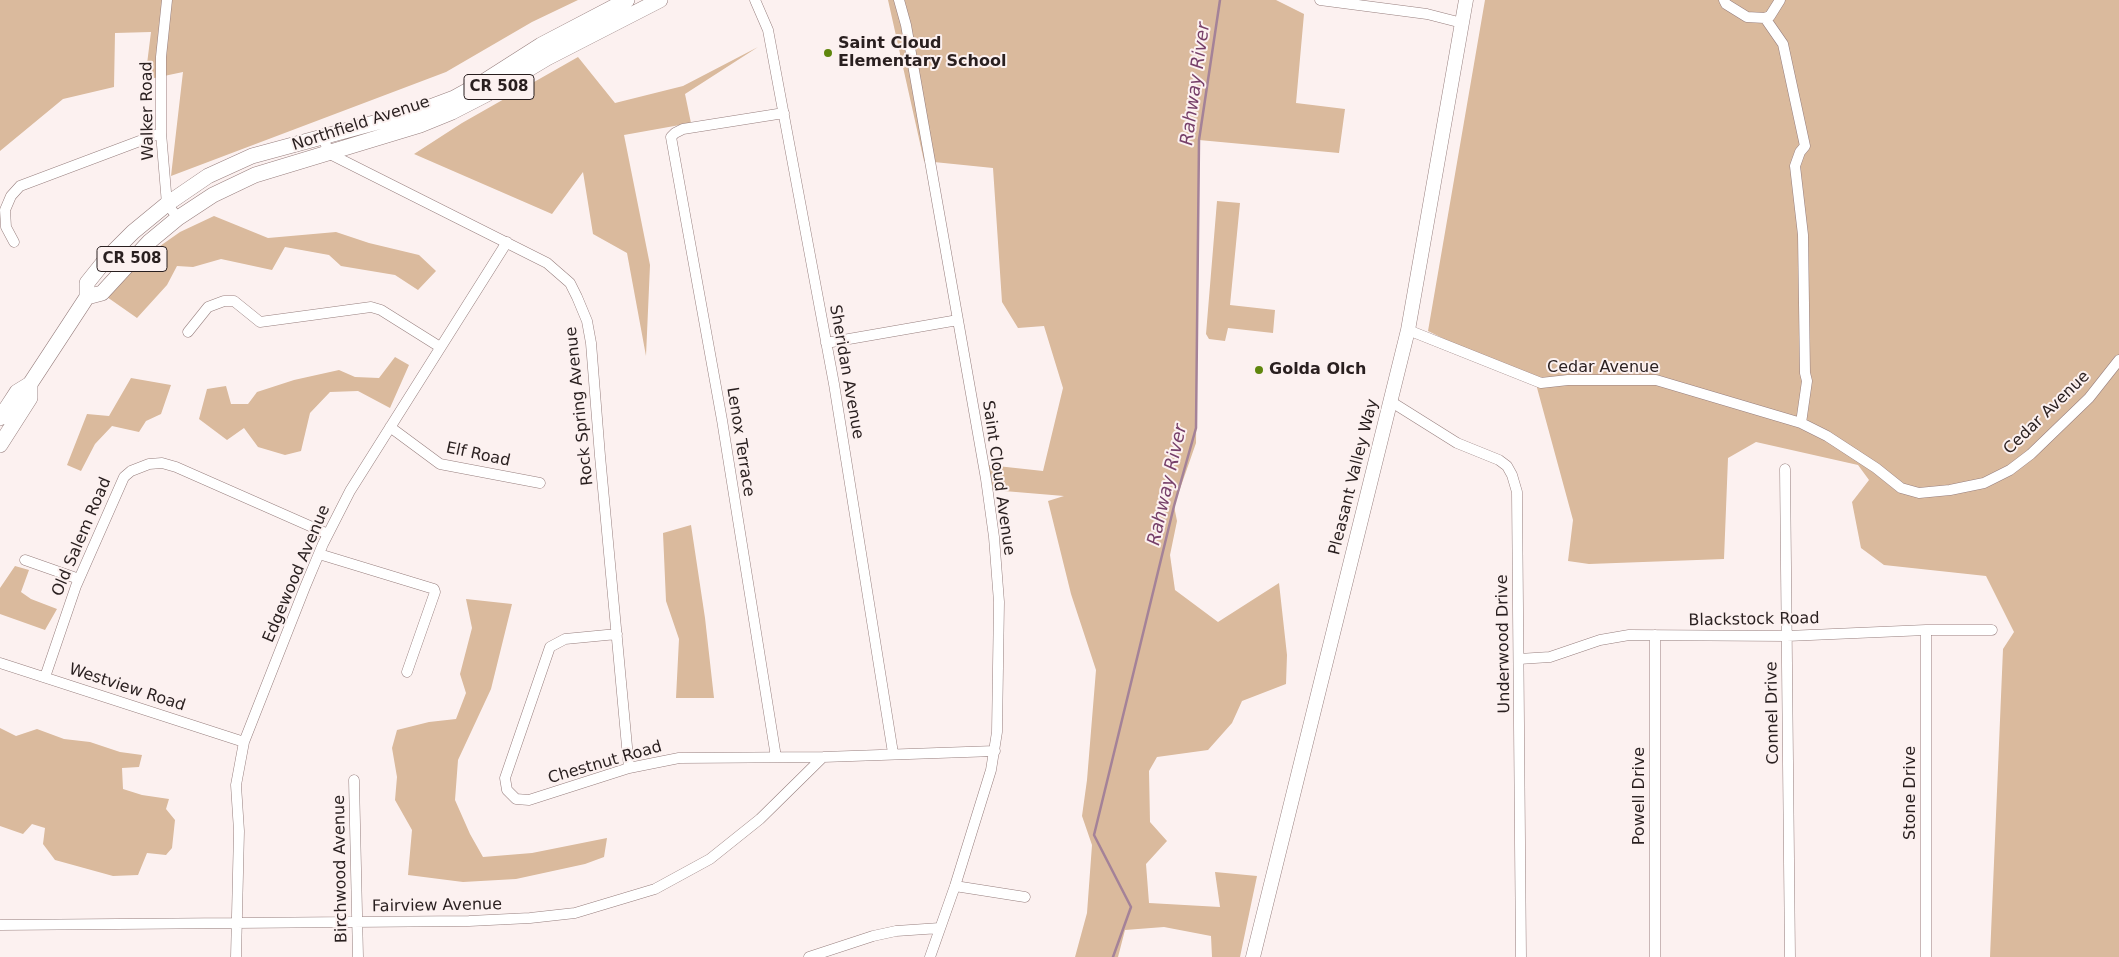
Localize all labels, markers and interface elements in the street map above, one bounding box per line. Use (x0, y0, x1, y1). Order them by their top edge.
water label: Rahway River (1177, 21, 1215, 147)
place label: Saint Cloud Elementary School (838, 34, 1006, 72)
marker: Saint Cloud Elementary School (822, 47, 834, 59)
street label: Walker Road (138, 61, 158, 161)
road number: CR 508 (464, 74, 534, 100)
street label: Northfield Avenue (290, 93, 432, 155)
road number: CR 508 (97, 246, 167, 272)
street label: Sheridan Avenue (825, 303, 867, 441)
street label: Rock Spring Avenue (562, 326, 598, 486)
street label: Cedar Avenue (1547, 358, 1659, 378)
place label: Golda Olch (1269, 360, 1366, 380)
marker: Golda Olch (1253, 364, 1265, 376)
street label: Cedar Avenue (2000, 367, 2094, 459)
street label: Lenox Terrace (722, 386, 758, 498)
street label: Pleasant Valley Way (1325, 397, 1383, 557)
street label: Saint Cloud Avenue (978, 399, 1018, 557)
water label: Rahway River (1144, 422, 1192, 548)
street label: Elf Road (444, 439, 512, 471)
street label: Old Salem Road (48, 475, 116, 599)
street label: Edgewood Avenue (259, 502, 335, 646)
street label: Underwood Drive (1493, 574, 1515, 714)
street label: Blackstock Road (1688, 609, 1820, 631)
street label: Westview Road (66, 660, 188, 716)
street label: Connel Drive (1763, 661, 1783, 765)
street label: Chestnut Road (546, 738, 664, 788)
street label: Stone Drive (1901, 746, 1921, 840)
street label: Powell Drive (1630, 747, 1650, 845)
street label: Birchwood Avenue (330, 795, 352, 943)
street label: Fairview Avenue (372, 895, 502, 917)

